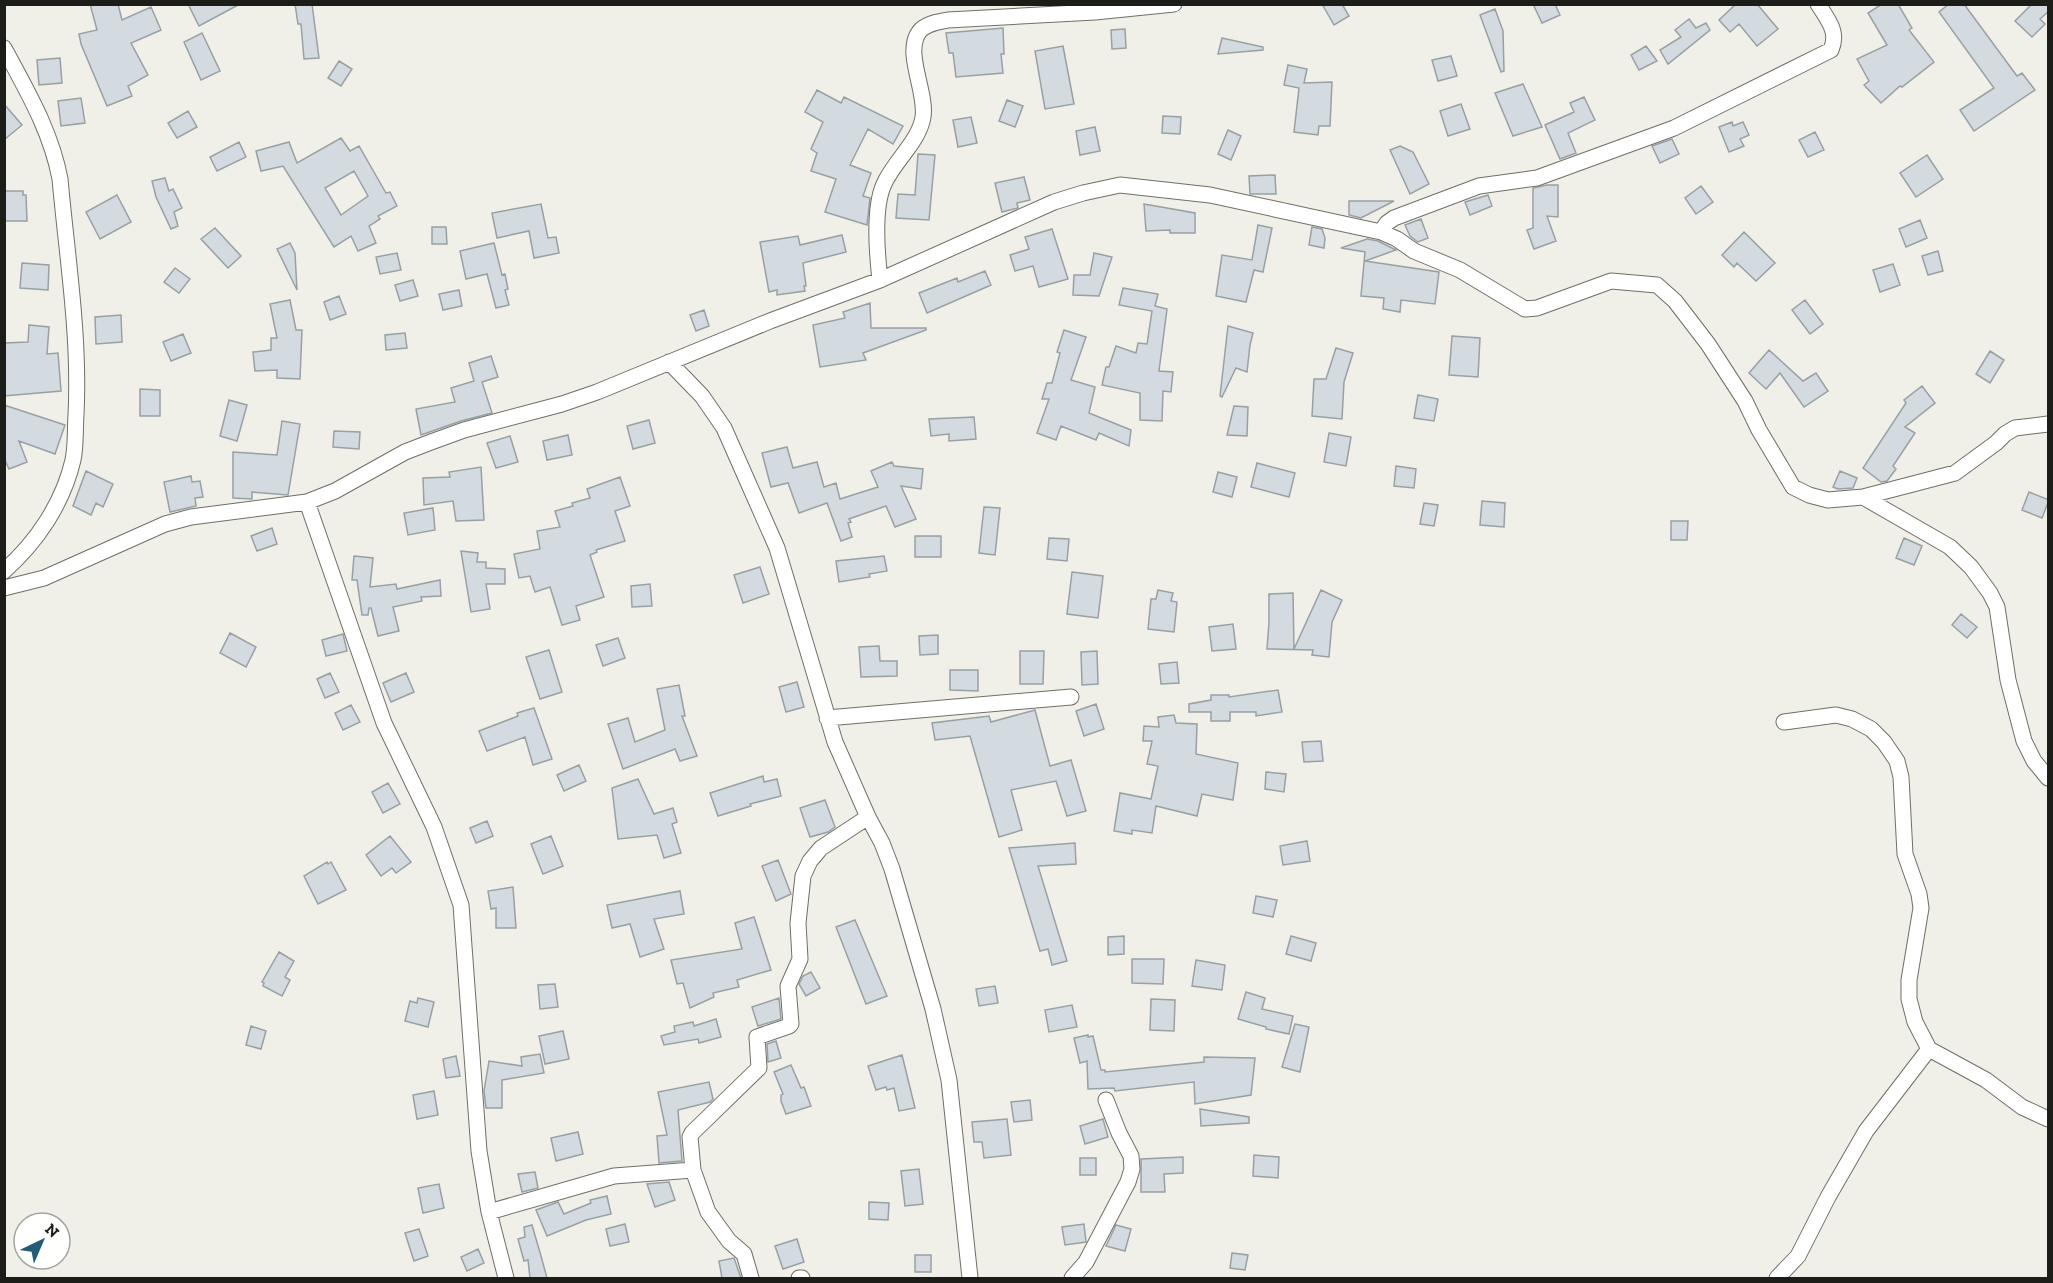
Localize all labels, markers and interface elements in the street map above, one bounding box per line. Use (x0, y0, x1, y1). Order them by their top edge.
north arrow (12, 1211, 72, 1271)
text: N (41, 1220, 63, 1242)

